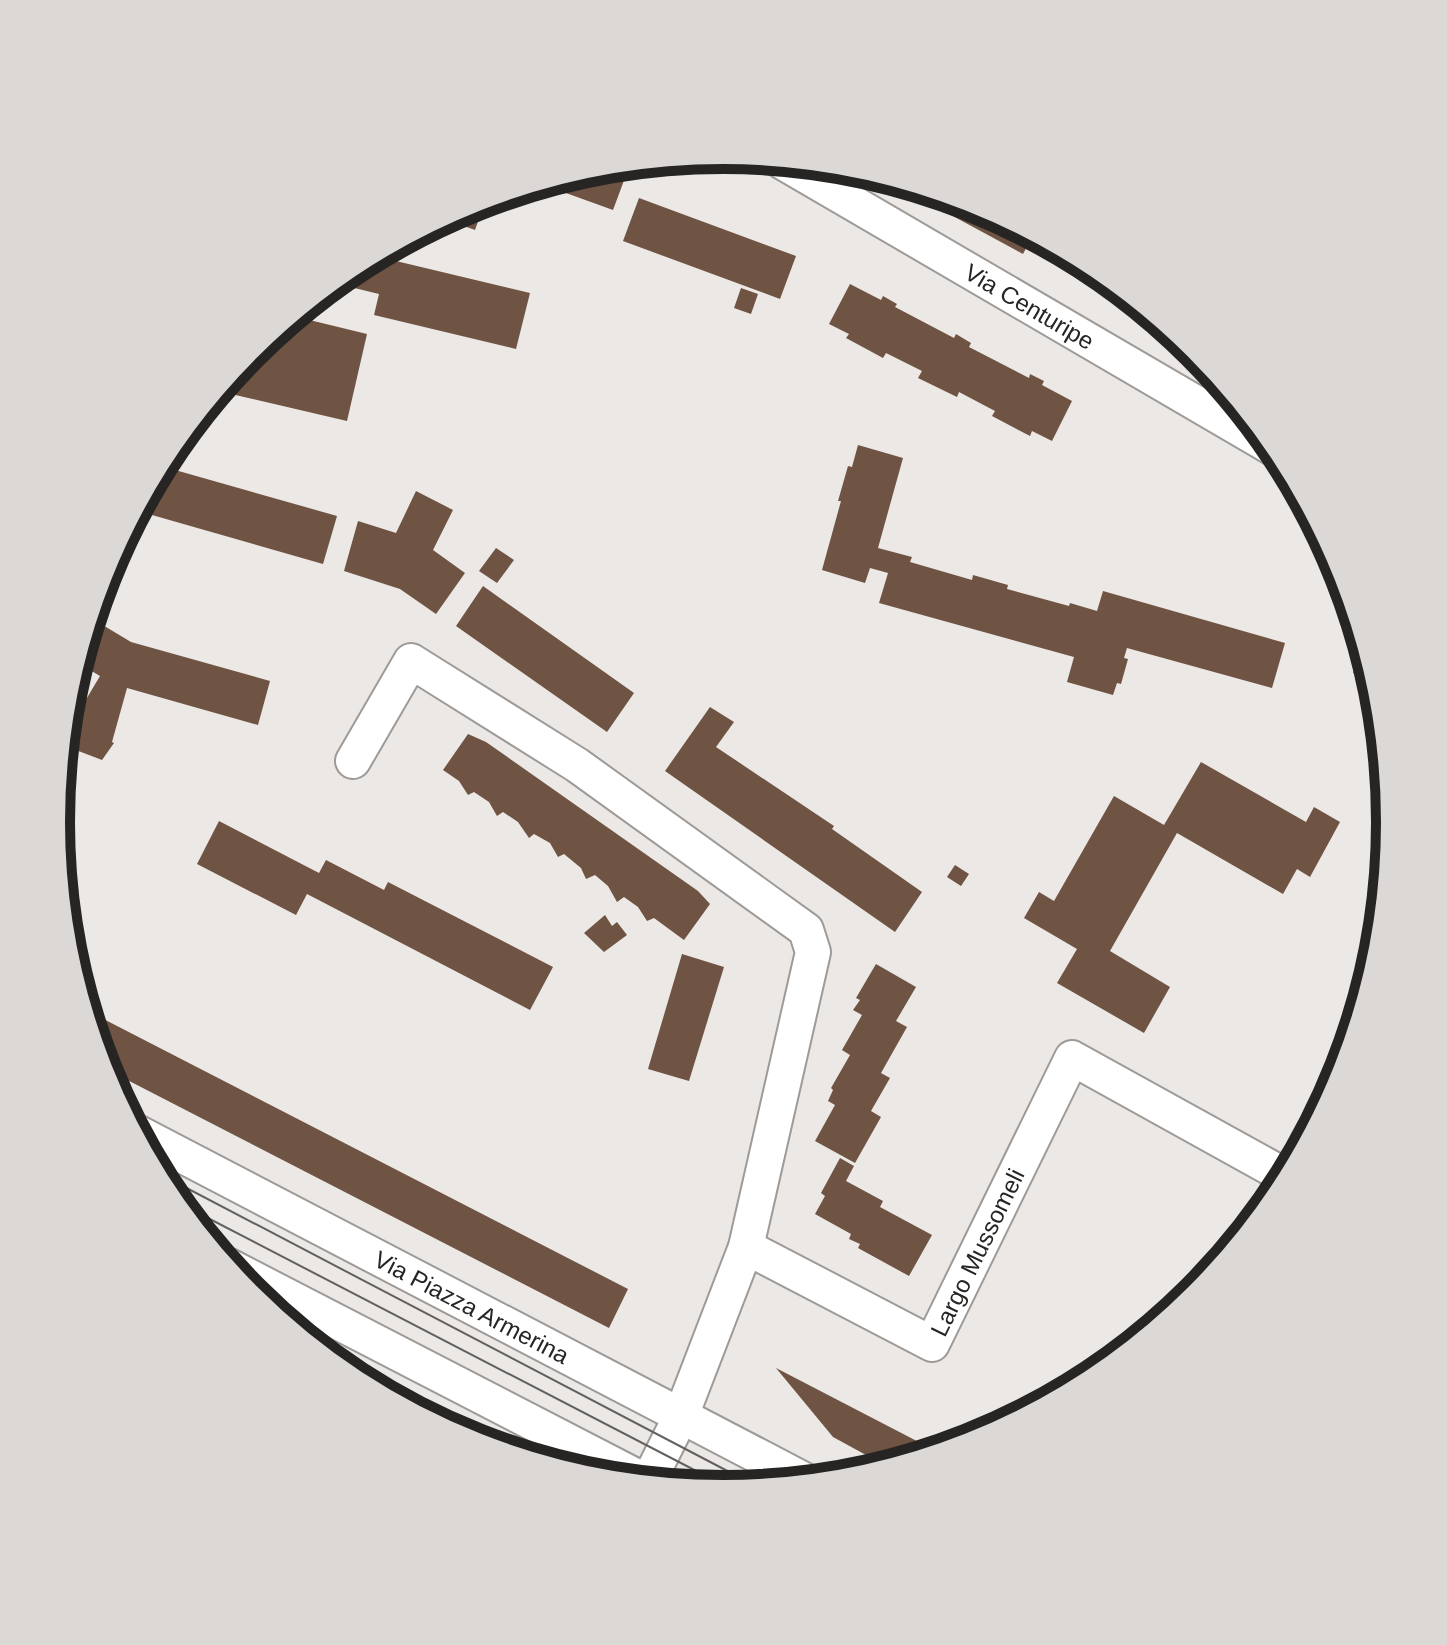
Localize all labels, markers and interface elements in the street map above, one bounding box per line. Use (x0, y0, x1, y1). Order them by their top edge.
street label: Via Centuripe (960, 258, 1099, 354)
street label: Largo Mussomeli (925, 1164, 1029, 1340)
street label: Via Piazza Armerina (370, 1245, 574, 1369)

